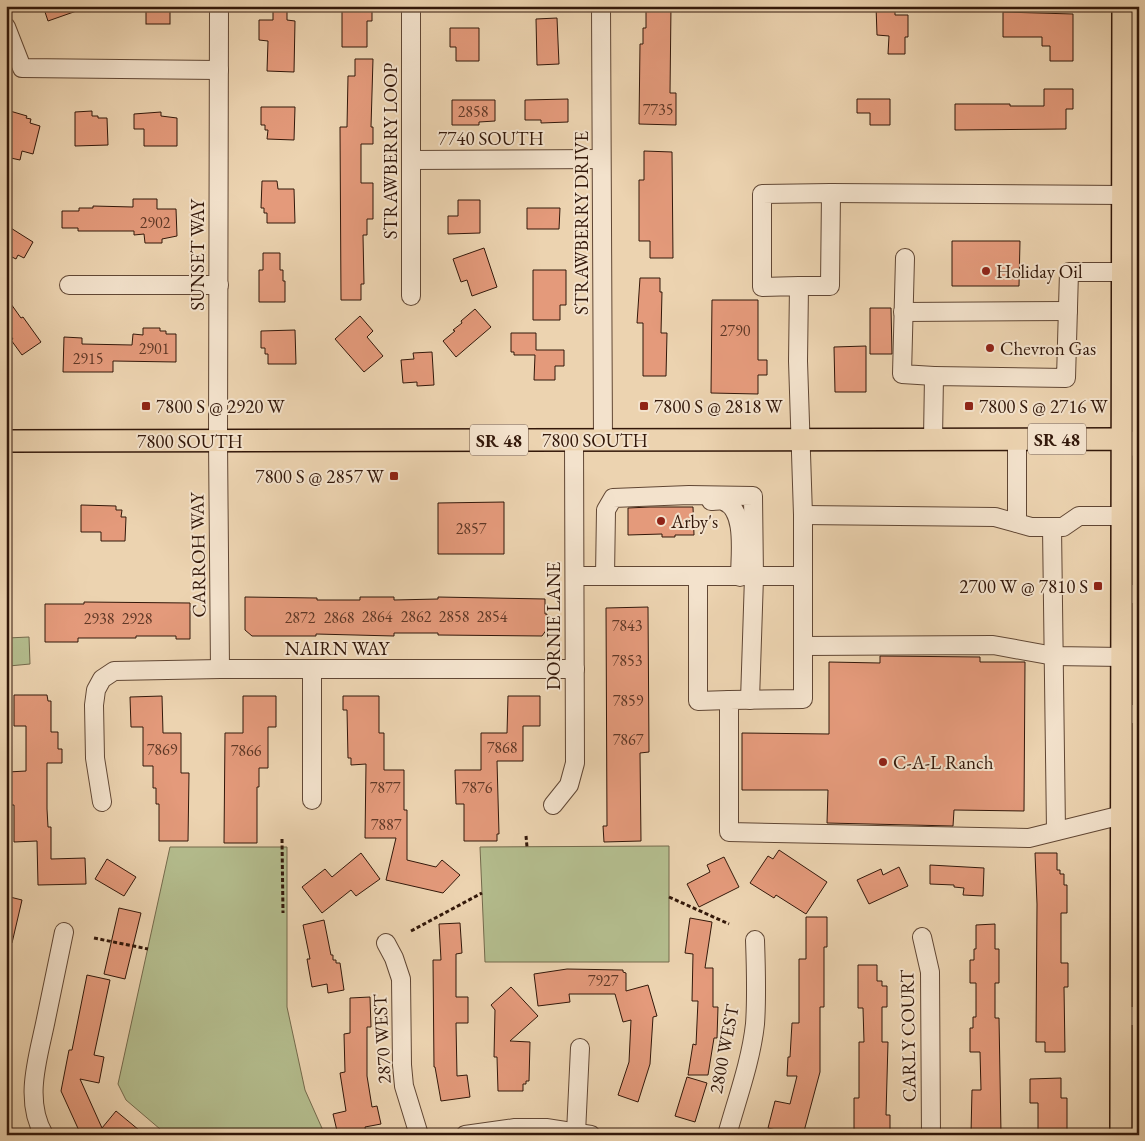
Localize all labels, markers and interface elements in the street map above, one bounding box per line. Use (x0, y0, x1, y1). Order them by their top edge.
street label: STRAWBERRY LOOP (378, 62, 403, 239)
house number: 7735 (643, 99, 673, 120)
house number: 2858 (458, 101, 489, 122)
street label: 7740 SOUTH (438, 126, 544, 151)
street label: STRAWBERRY DRIVE (569, 131, 594, 315)
street label: SUNSET WAY (185, 198, 210, 311)
house number: 2902 (140, 212, 171, 233)
place label: Holiday Oil (996, 259, 1083, 284)
marker: Holiday Oil (980, 265, 992, 277)
house number: 2790 (720, 320, 751, 341)
place label: Chevron Gas (1000, 336, 1096, 361)
house number: 2901 (139, 338, 169, 359)
marker: Chevron Gas (984, 342, 996, 354)
house number: 2915 (73, 348, 103, 369)
place label: 7800 S @ 2920 W (156, 394, 285, 419)
place label: 7800 S @ 2818 W (654, 394, 783, 419)
place label: 7800 S @ 2716 W (979, 394, 1108, 419)
marker: 7800 S @ 2920 W (140, 400, 152, 412)
marker: 7800 S @ 2818 W (638, 400, 650, 412)
marker: 7800 S @ 2716 W (963, 400, 975, 412)
road number: SR 48 (470, 424, 528, 456)
road number: SR 48 (1028, 424, 1086, 454)
street label: 7800 SOUTH (542, 428, 648, 453)
street label: 7800 SOUTH (137, 429, 243, 454)
place label: 7800 S @ 2857 W (255, 464, 385, 489)
marker: 7800 S @ 2857 W (388, 470, 400, 482)
street label: CARROH WAY (184, 491, 212, 618)
place label: Arby's (670, 509, 718, 534)
marker: Arby's (655, 515, 667, 527)
house number: 2857 (456, 518, 487, 539)
street label: DORNIE LANE (541, 562, 566, 690)
place label: 2700 W @ 7810 S (959, 574, 1088, 599)
marker: 2700 W @ 7810 S (1092, 580, 1104, 592)
house number: 2864 (362, 606, 393, 627)
house number: 2862 (401, 606, 432, 627)
house number: 2858 (439, 606, 470, 627)
house number: 2854 (477, 606, 508, 627)
house number: 2872 (285, 607, 316, 628)
house number: 2868 (324, 607, 355, 628)
house number: 2938 (84, 608, 115, 629)
house number: 2928 (122, 608, 153, 629)
house number: 7843 (612, 615, 643, 636)
street label: NAIRN WAY (285, 636, 390, 661)
house number: 7853 (612, 650, 643, 671)
house number: 7859 (613, 690, 644, 711)
house number: 7867 (613, 729, 644, 750)
house number: 7868 (487, 737, 518, 758)
house number: 7869 (147, 739, 178, 760)
house number: 7866 (231, 740, 262, 761)
place label: C-A-L Ranch (893, 750, 994, 775)
marker: C-A-L Ranch (877, 756, 889, 768)
house number: 7877 (370, 777, 401, 798)
house number: 7876 (462, 777, 493, 798)
house number: 7887 (371, 814, 402, 835)
street label: CARLY COURT (894, 969, 922, 1102)
house number: 7927 (588, 970, 619, 991)
street label: 2870 WEST (367, 993, 397, 1085)
street label: 2800 WEST (703, 1002, 745, 1096)

